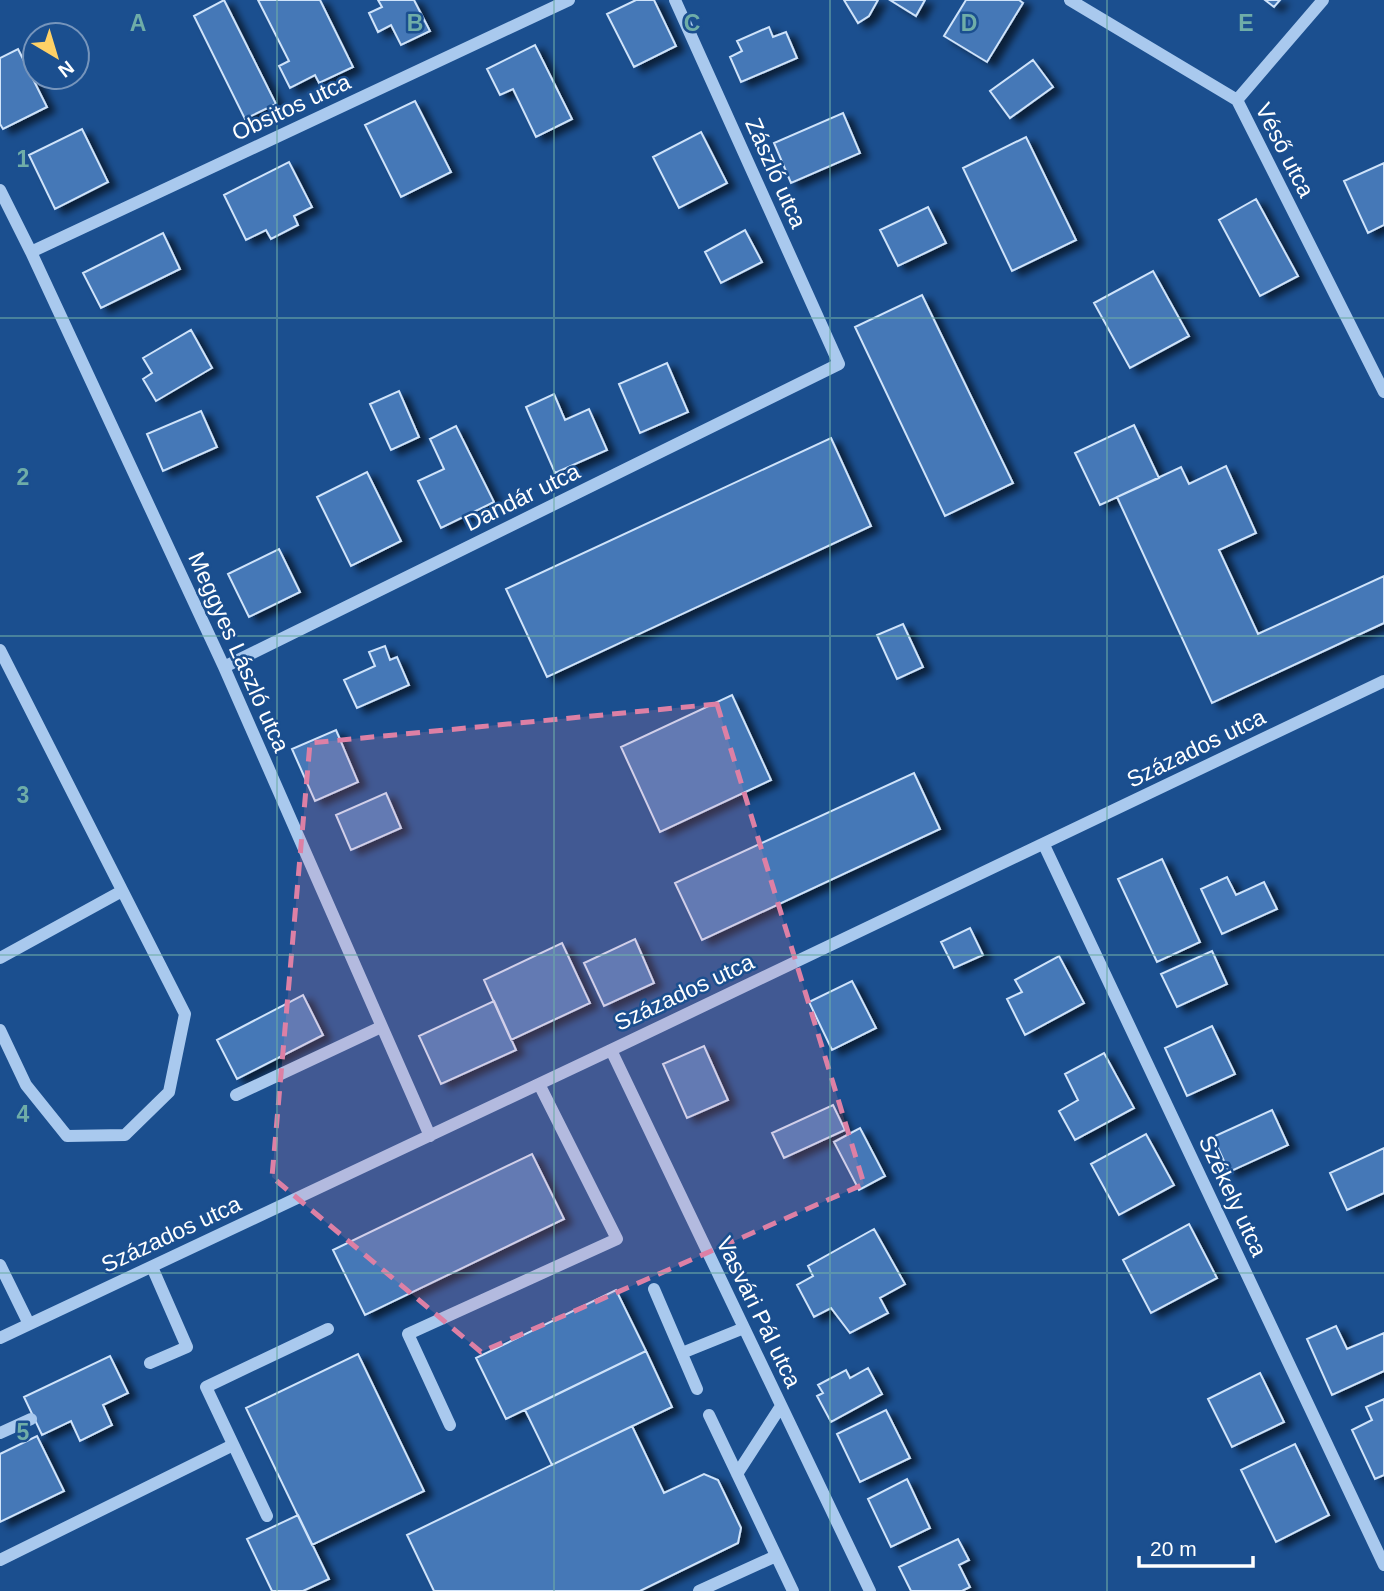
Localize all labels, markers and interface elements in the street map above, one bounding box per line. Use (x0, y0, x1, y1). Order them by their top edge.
text: A (130, 10, 146, 36)
text: B (407, 10, 423, 36)
text: C (684, 10, 700, 36)
text: D (961, 10, 977, 36)
text: E (1238, 10, 1254, 36)
north arrow (21, 21, 91, 91)
text: N (54, 57, 78, 82)
street label: Obsitos utca (228, 68, 355, 146)
street label: Véső utca (1250, 99, 1320, 202)
street label: Zászló utca (740, 114, 812, 232)
text: 1 (17, 146, 30, 172)
street label: Dandár utca (460, 458, 584, 536)
text: 2 (17, 464, 29, 490)
street label: Meggyes László utca (183, 548, 295, 756)
street label: Százados utca (1122, 703, 1270, 793)
text: 3 (17, 782, 29, 808)
street label: Százados utca (610, 948, 758, 1036)
text: 4 (17, 1101, 30, 1127)
street label: Székely utca (1194, 1131, 1272, 1261)
street label: Százados utca (97, 1190, 245, 1278)
street label: Vasvári Pál utca (711, 1232, 807, 1392)
text: 5 (17, 1419, 30, 1445)
scale bar (1139, 1524, 1253, 1568)
text: 20 m (1150, 1537, 1197, 1560)

